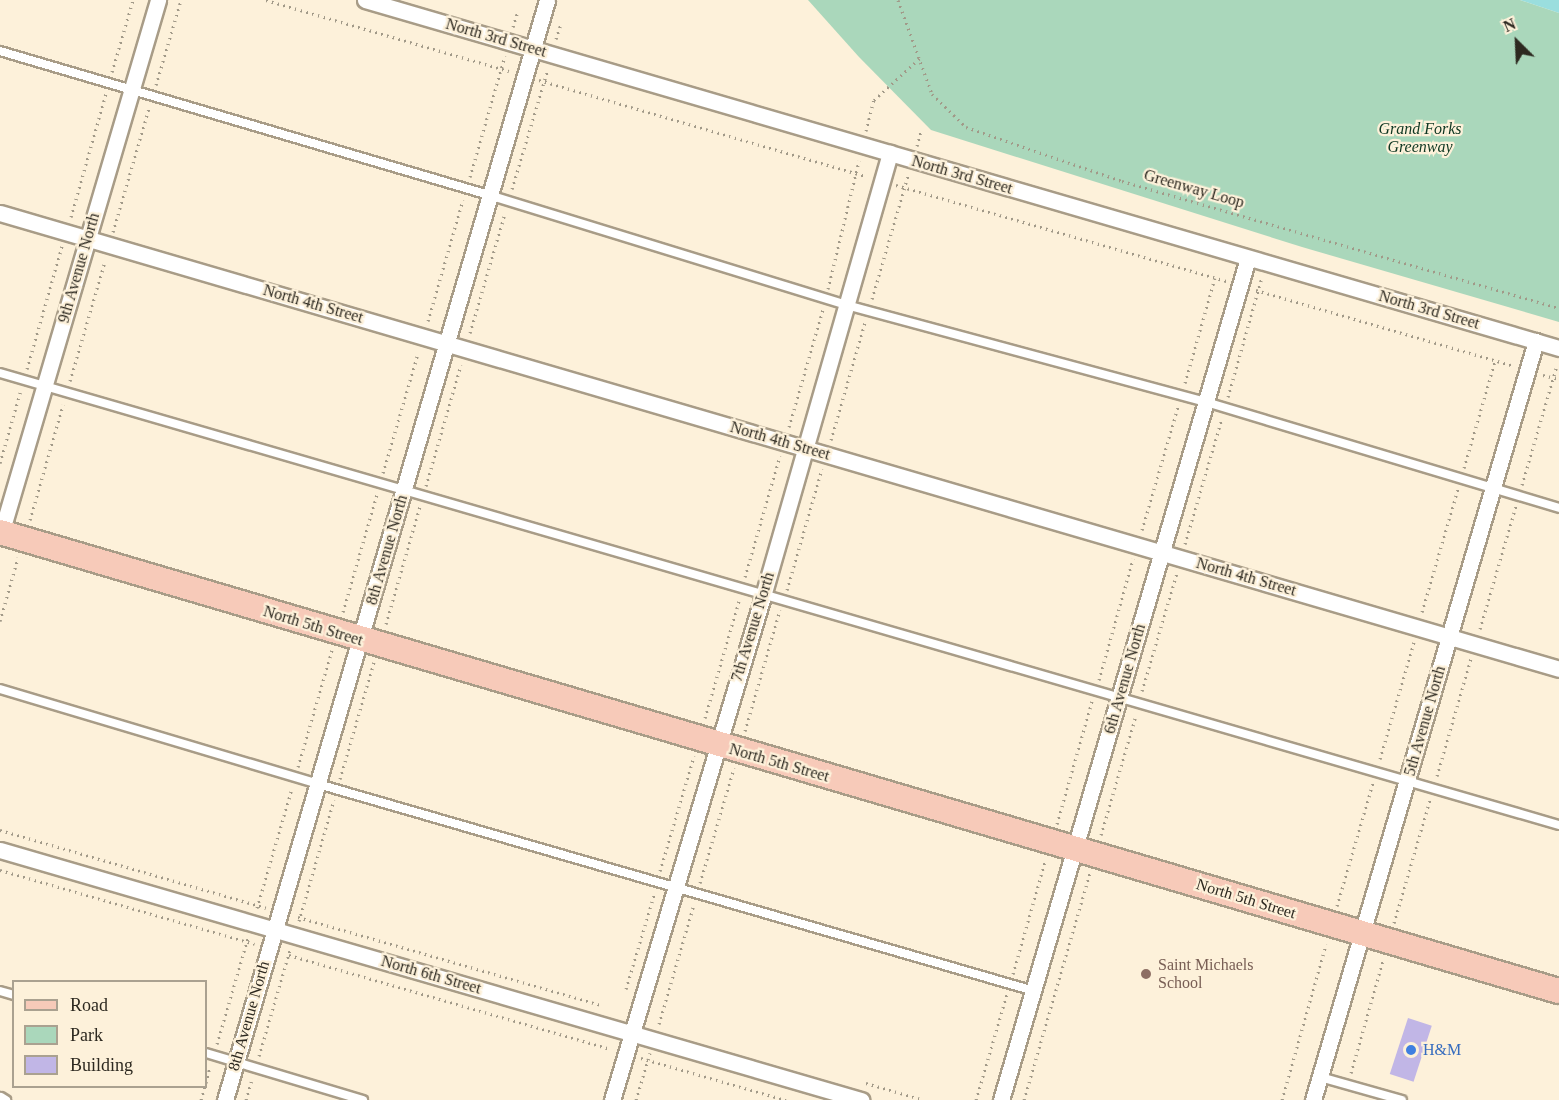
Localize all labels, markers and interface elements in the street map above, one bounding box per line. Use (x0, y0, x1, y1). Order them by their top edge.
north arrow (1487, 12, 1547, 72)
street label: North 3rd Street (443, 14, 549, 62)
text: N (1501, 15, 1518, 35)
park label: Grand Forks Greenway (1378, 119, 1462, 157)
street label: North 3rd Street (909, 151, 1015, 199)
street label: Greenway Loop (1142, 166, 1246, 212)
street label: 9th Avenue North (54, 210, 104, 326)
street label: North 4th Street (261, 281, 365, 327)
street label: North 3rd Street (1376, 286, 1482, 334)
street label: North 4th Street (728, 418, 832, 464)
street label: 8th Avenue North (362, 492, 412, 608)
street label: North 4th Street (1194, 554, 1298, 600)
street label: 7th Avenue North (727, 570, 779, 684)
street label: North 5th Street (261, 602, 365, 650)
street label: 6th Avenue North (1100, 621, 1150, 737)
street label: 5th Avenue North (1400, 663, 1450, 779)
street label: North 5th Street (727, 740, 831, 786)
street label: North 5th Street (1194, 875, 1298, 923)
street label: North 6th Street (379, 952, 483, 998)
place label: Saint Michaels School (1158, 955, 1254, 993)
street label: 8th Avenue North (224, 958, 274, 1074)
marker: Saint Michaels School (1139, 967, 1153, 981)
legend (12, 980, 207, 1088)
text: Road (70, 995, 108, 1015)
text: Park (70, 1025, 103, 1045)
place label: H&M (1423, 1040, 1461, 1060)
marker: H&M (1404, 1043, 1418, 1057)
text: Building (70, 1055, 133, 1075)

